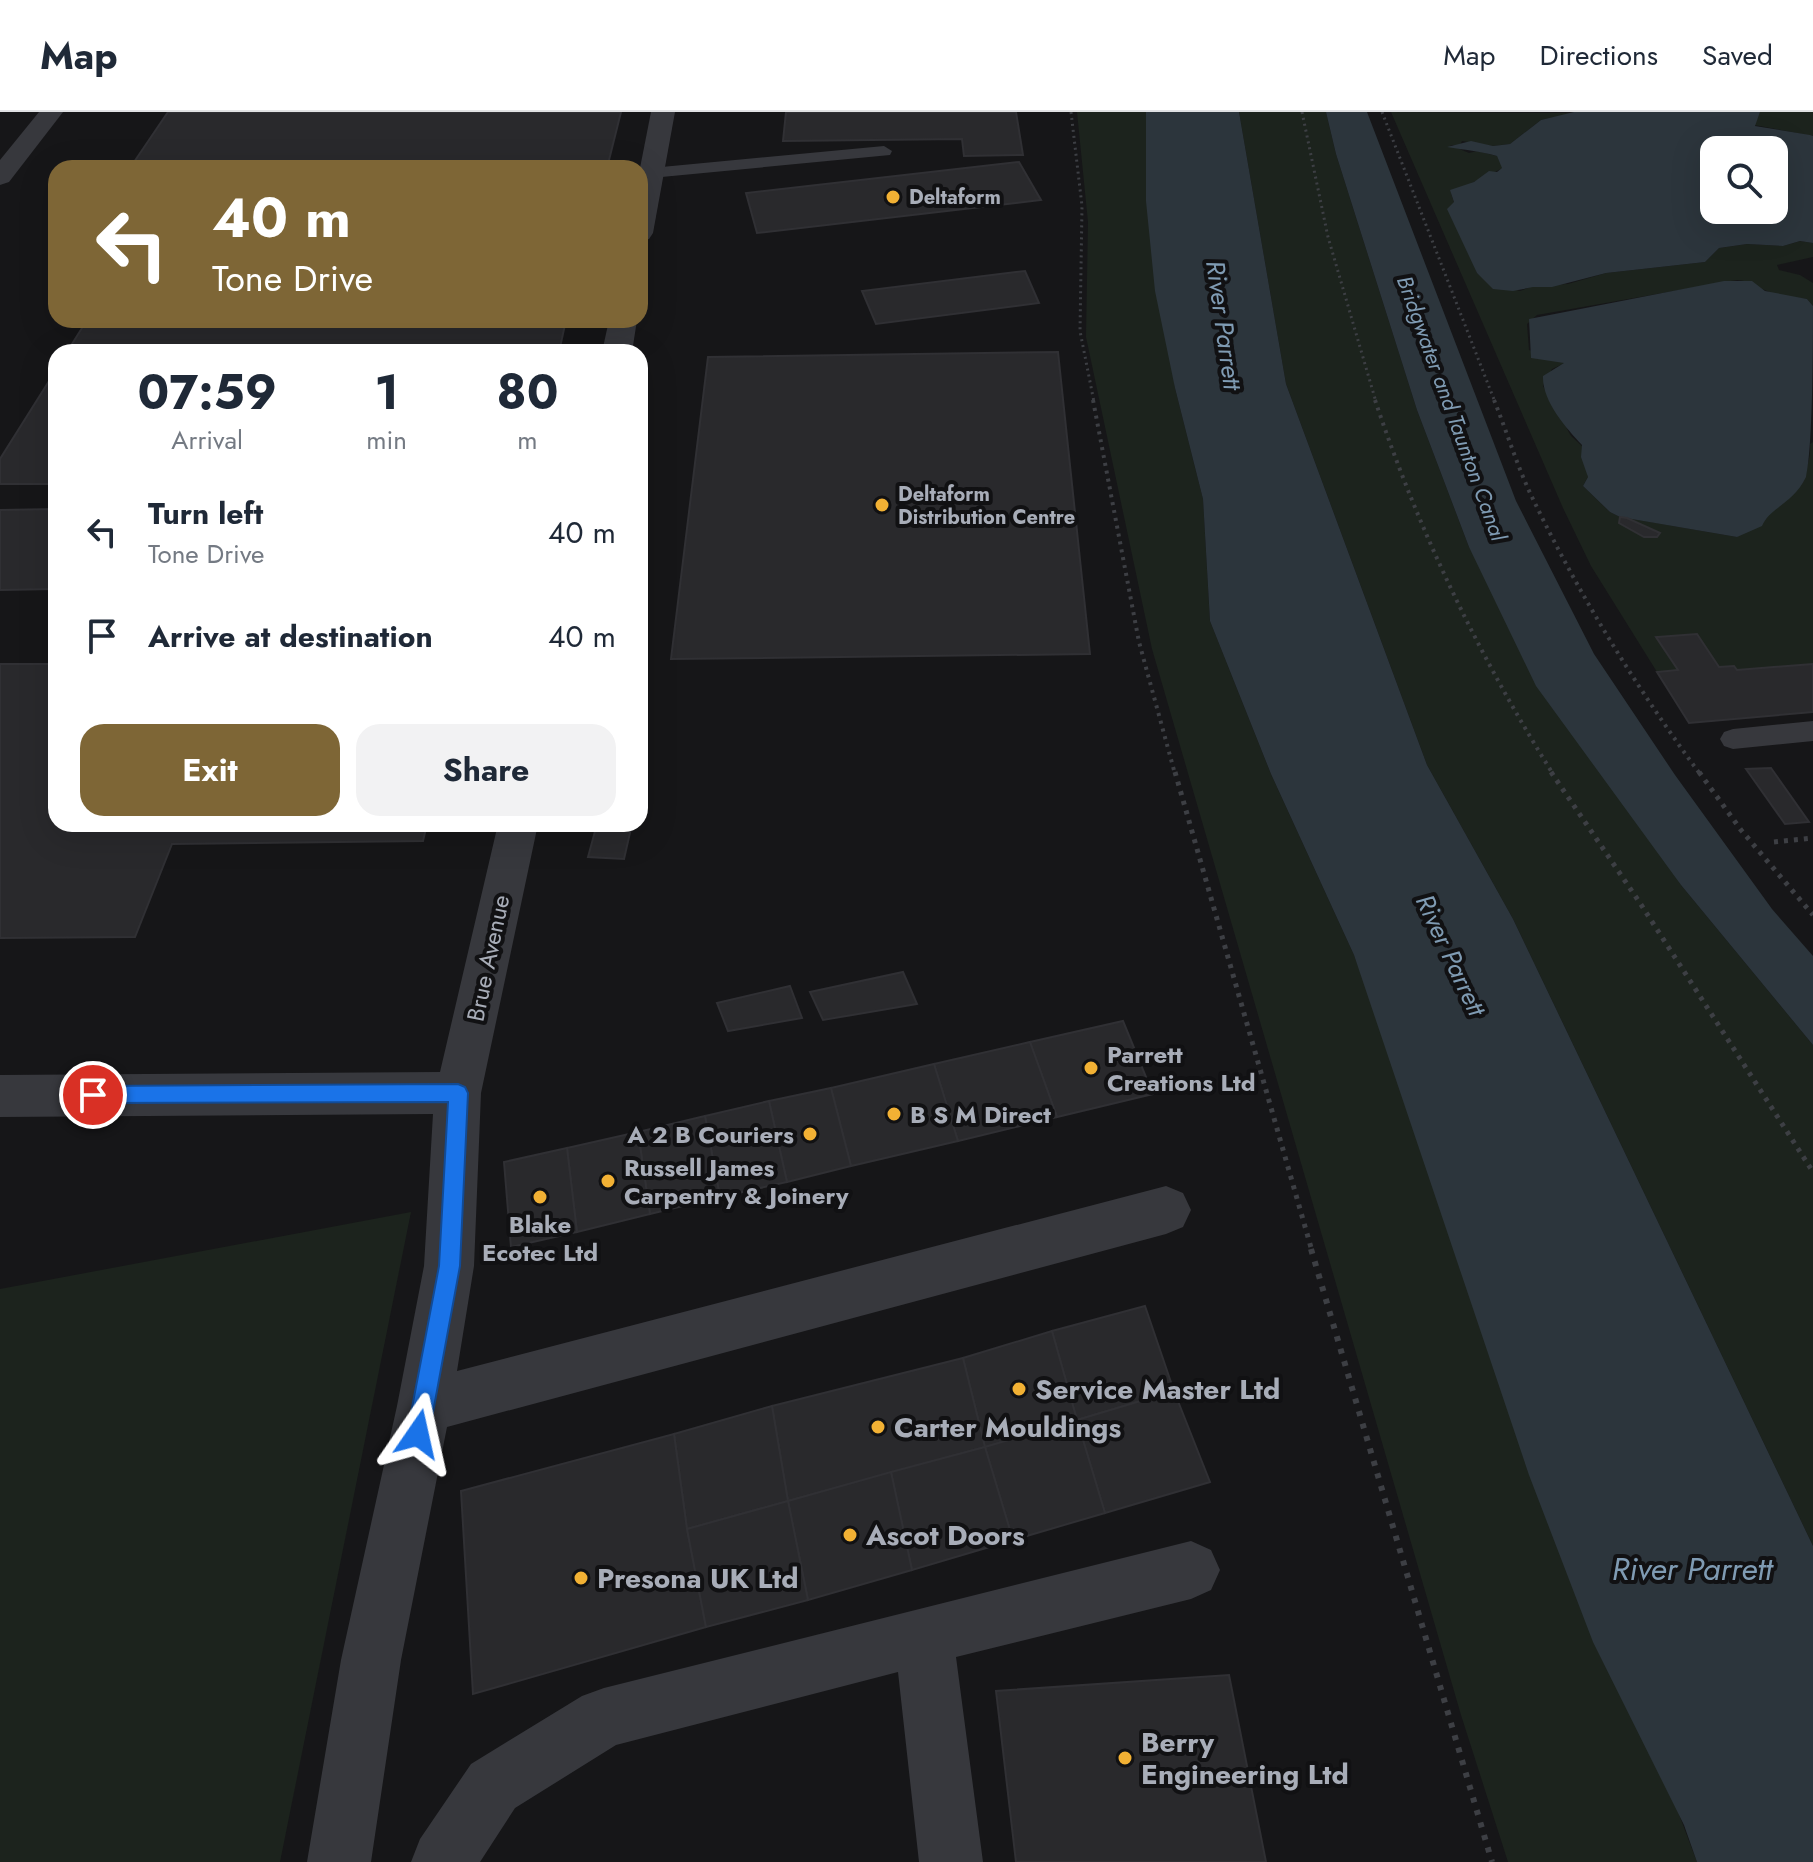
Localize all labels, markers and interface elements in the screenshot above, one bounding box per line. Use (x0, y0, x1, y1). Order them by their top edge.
text: Map (40, 28, 118, 83)
text: Map (1443, 35, 1495, 76)
text: Directions (1539, 35, 1658, 76)
text: Saved (1702, 35, 1773, 76)
map controls (1700, 136, 1788, 224)
button: search (1700, 136, 1788, 224)
text: 40 m (212, 177, 351, 258)
place label: Deltaform (909, 183, 1001, 212)
marker: Deltaform (884, 188, 902, 206)
icon: left (80, 192, 184, 296)
text: Tone Drive (212, 252, 373, 304)
water label: River Parrett (1196, 258, 1252, 394)
water label: Bridgwater and Taunton Canal (1389, 271, 1515, 546)
text: 07:59 (138, 358, 277, 427)
text: 1 (374, 358, 399, 427)
text: 80 (497, 358, 558, 427)
text: Arrival (171, 421, 243, 459)
text: min (366, 421, 407, 459)
text: m (517, 421, 538, 459)
place label: Deltaform Distribution Centre (898, 480, 1075, 532)
text: Turn left (148, 492, 263, 535)
marker: Deltaform Distribution Centre (873, 496, 891, 514)
icon: left (80, 510, 124, 554)
text: 40 m (548, 511, 616, 554)
text: Tone Drive (148, 535, 264, 573)
icon: arrive (80, 614, 124, 658)
text: Arrive at destination (148, 615, 433, 658)
text: 40 m (548, 615, 616, 658)
button: Exit (80, 724, 340, 816)
button: Share (356, 724, 616, 816)
water label: River Parrett (1406, 888, 1497, 1024)
street label: Brue Avenue (458, 891, 518, 1025)
place label: Parrett Creations Ltd (1107, 1037, 1256, 1100)
marker: Parrett Creations Ltd (1082, 1059, 1100, 1077)
pin (59, 1061, 127, 1129)
icon: arrive (71, 1073, 115, 1117)
place label: B S M Direct (910, 1097, 1051, 1132)
marker: B S M Direct (885, 1105, 903, 1123)
place label: A 2 B Couriers (626, 1117, 794, 1152)
marker: A 2 B Couriers (801, 1125, 819, 1143)
place label: Russell James Carpentry & Joinery (624, 1150, 849, 1213)
marker: Russell James Carpentry & Joinery (599, 1172, 617, 1190)
marker: Blake Ecotec Ltd (531, 1188, 549, 1206)
place label: Blake Ecotec Ltd (482, 1207, 598, 1270)
place label: Service Master Ltd (1035, 1369, 1280, 1410)
marker: Service Master Ltd (1010, 1380, 1028, 1398)
position arrow (376, 1392, 460, 1476)
place label: Carter Mouldings (894, 1407, 1121, 1448)
marker: Carter Mouldings (869, 1418, 887, 1436)
place label: Ascot Doors (865, 1515, 1025, 1556)
marker: Ascot Doors (841, 1526, 859, 1544)
water label: River Parrett (1612, 1546, 1775, 1592)
place label: Presona UK Ltd (597, 1558, 798, 1599)
marker: Presona UK Ltd (572, 1569, 590, 1587)
place label: Berry Engineering Ltd (1141, 1722, 1349, 1795)
marker: Berry Engineering Ltd (1116, 1749, 1134, 1767)

